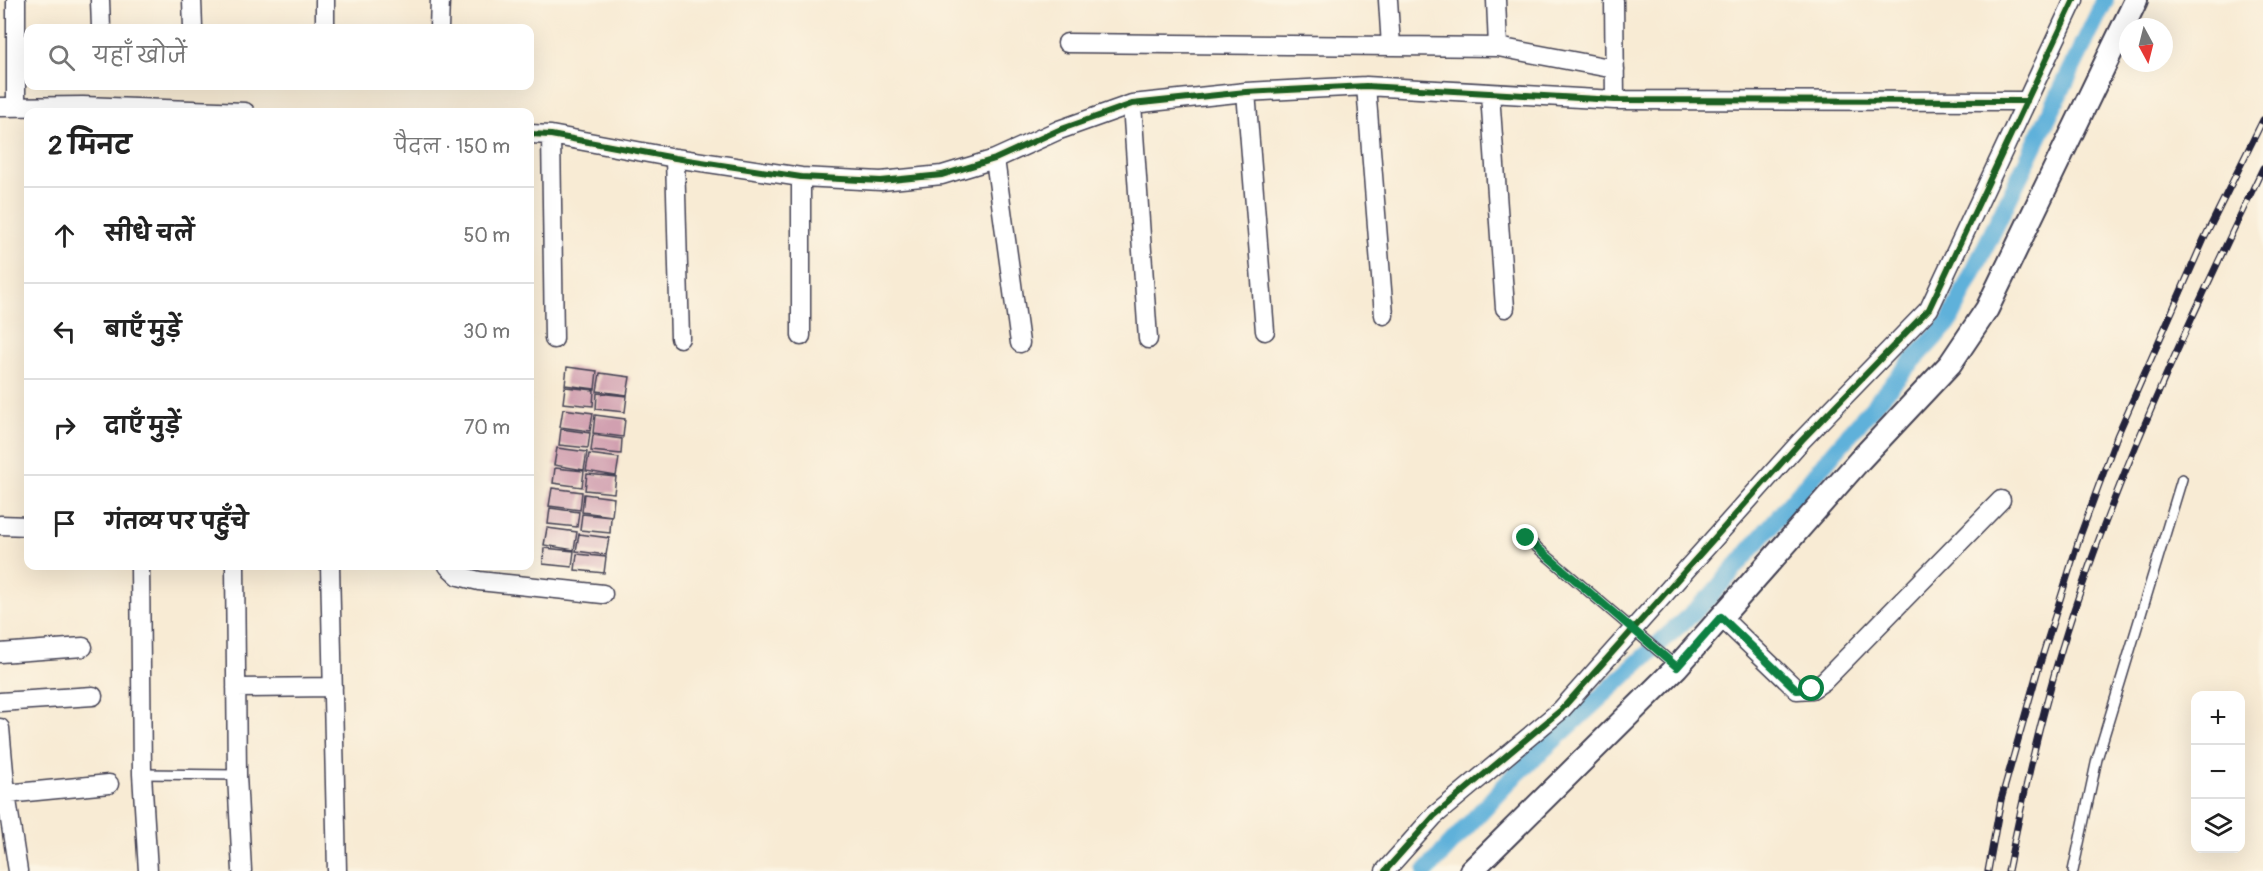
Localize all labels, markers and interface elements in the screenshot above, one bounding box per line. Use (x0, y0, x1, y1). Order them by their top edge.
north arrow (2119, 18, 2173, 72)
search box (24, 24, 534, 90)
icon: search (45, 41, 78, 74)
text: यहाँ खोजें (93, 42, 187, 70)
text: 2 मिनट (48, 130, 131, 162)
text: पैदल · 150 m (394, 134, 510, 159)
icon: ahead (48, 219, 81, 252)
text: सीधे चलें (105, 220, 194, 248)
text: 50 m (463, 223, 510, 248)
icon: left (48, 315, 81, 348)
text: बाएँ मुड़ें (105, 316, 181, 344)
text: 30 m (463, 319, 510, 344)
icon: right (48, 411, 81, 444)
text: दाएँ मुड़ें (105, 412, 181, 440)
text: 70 m (464, 415, 510, 440)
icon: arrive (48, 507, 81, 540)
text: गंतव्य पर पहुँचे (105, 508, 248, 536)
route end (1512, 524, 1538, 550)
route start (1798, 675, 1824, 701)
map controls (2191, 691, 2245, 853)
button: + (2191, 691, 2245, 745)
button: − (2191, 745, 2245, 799)
button: layers (2191, 799, 2245, 853)

